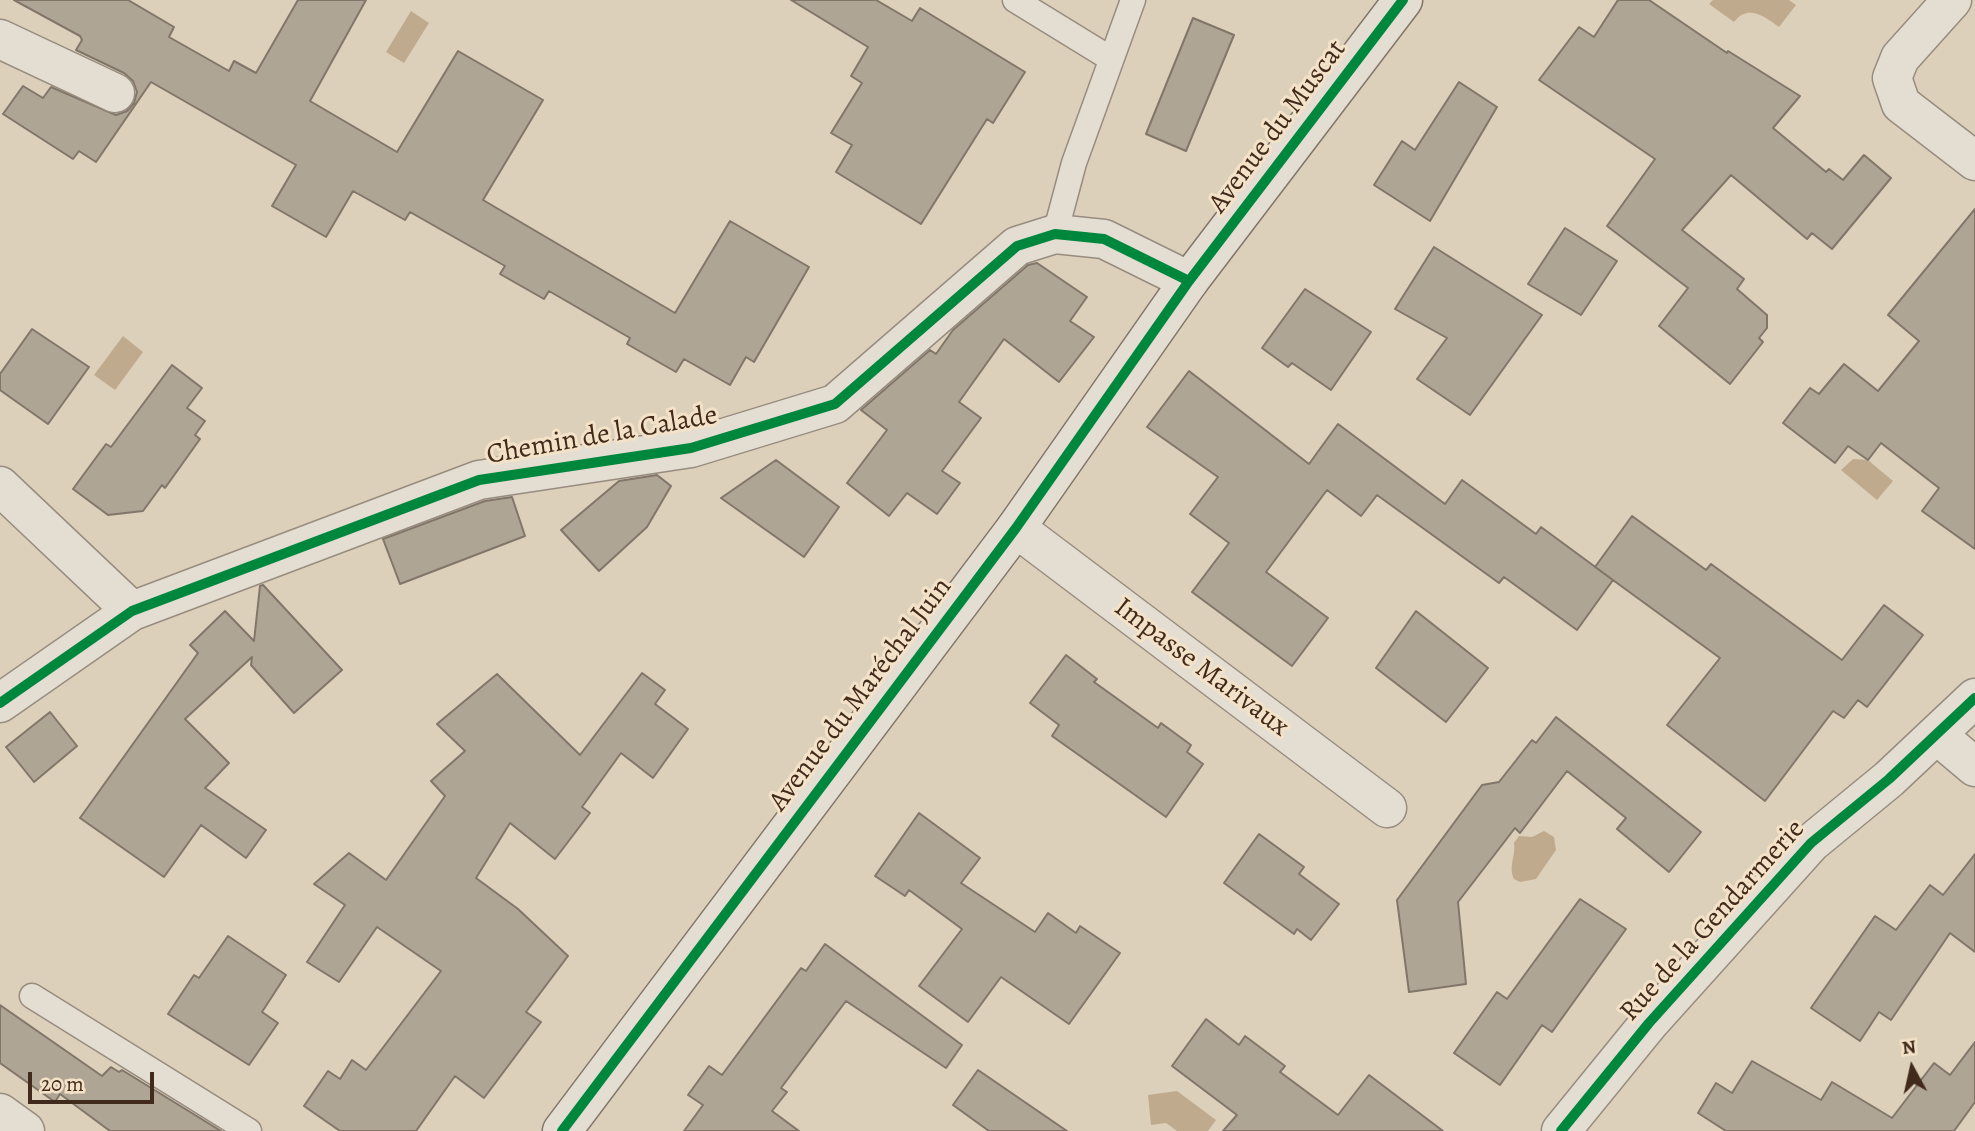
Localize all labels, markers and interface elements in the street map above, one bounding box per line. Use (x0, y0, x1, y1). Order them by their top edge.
street label: Avenue du Muscat (1202, 34, 1354, 220)
street label: Chemin de la Calade (484, 399, 720, 473)
street label: Avenue du Maréchal Juin (762, 572, 960, 818)
street label: Impasse Marivaux (1107, 591, 1295, 745)
street label: Rue de la Gendarmerie (1614, 813, 1812, 1029)
north arrow (1877, 1033, 1947, 1103)
text: N (1900, 1033, 1918, 1061)
scale bar (32, 1058, 158, 1102)
text: 20 m (41, 1070, 84, 1098)

